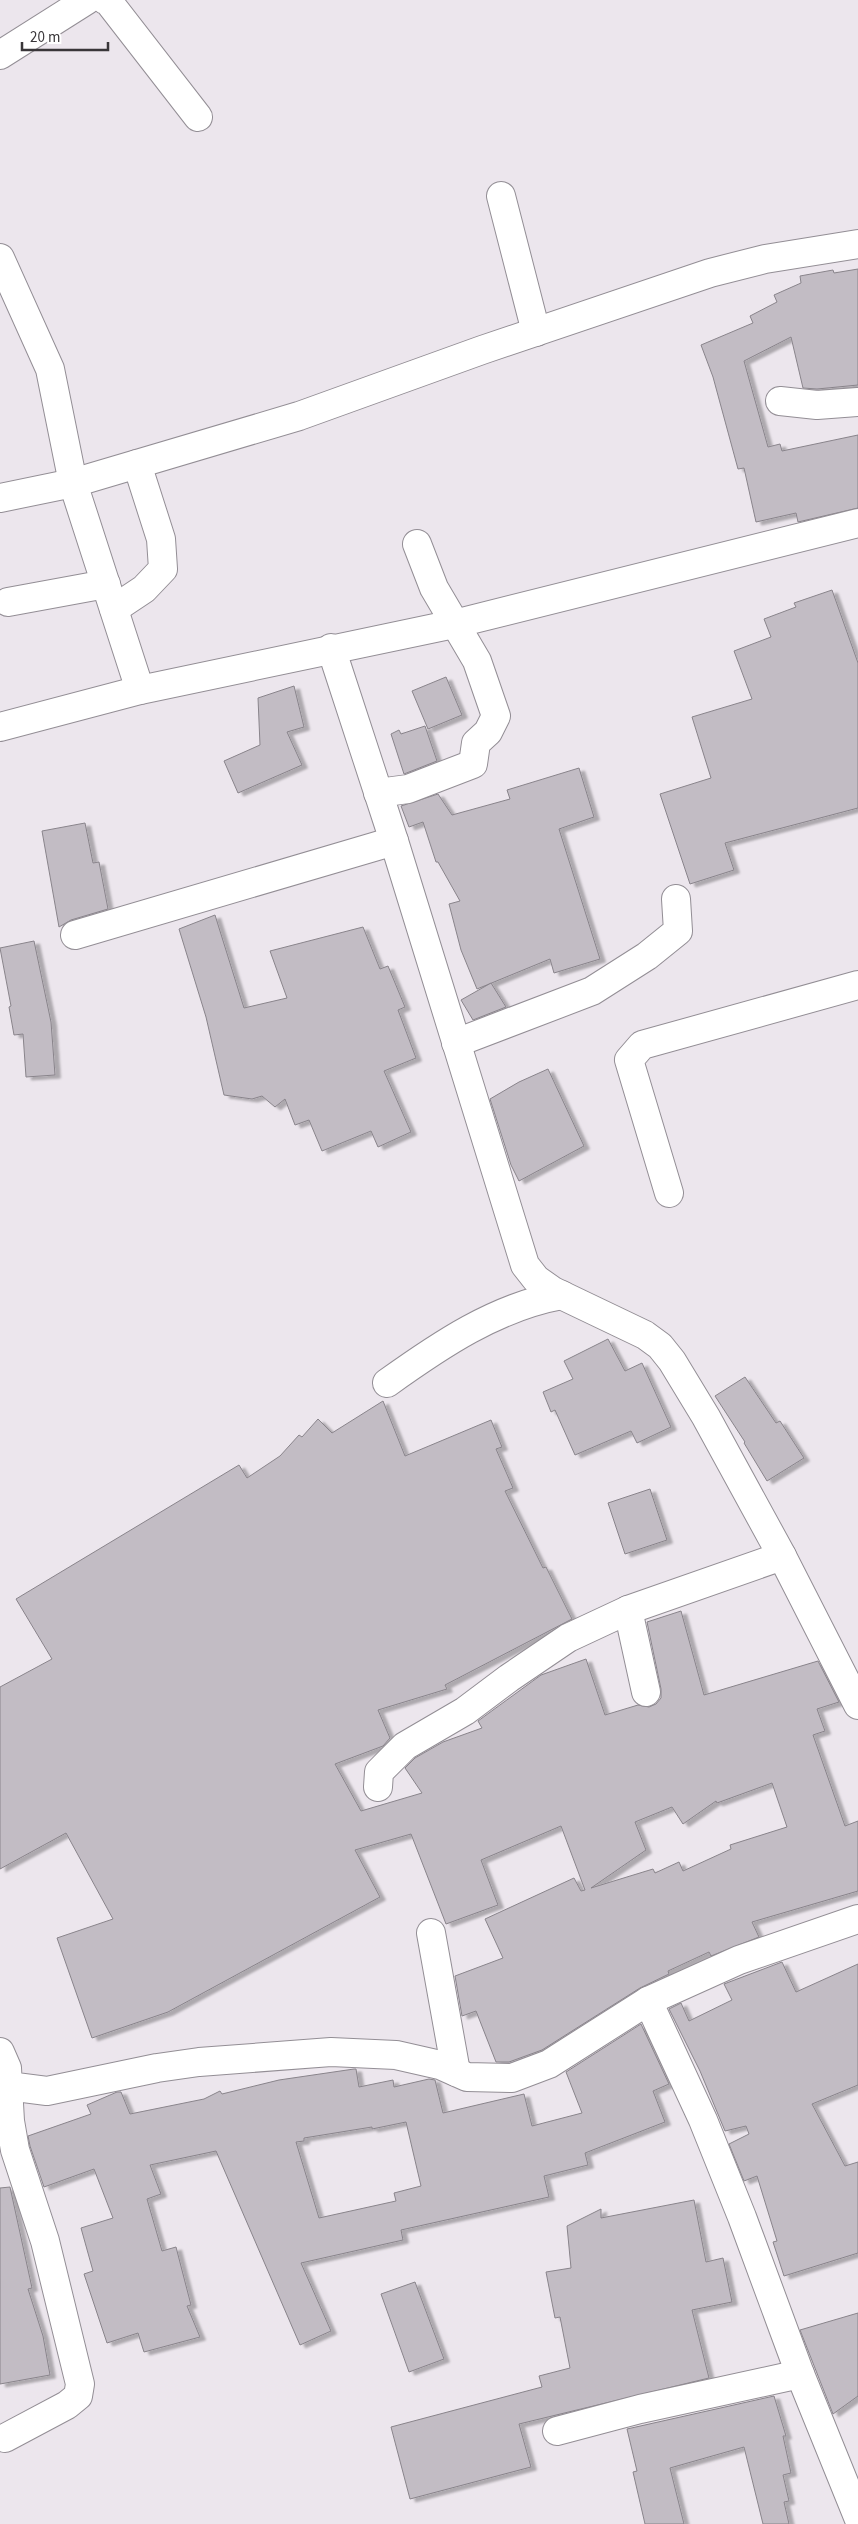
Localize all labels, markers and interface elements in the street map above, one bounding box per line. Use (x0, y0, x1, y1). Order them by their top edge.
scale bar (22, 20, 109, 52)
text: 20 m (30, 27, 60, 48)

